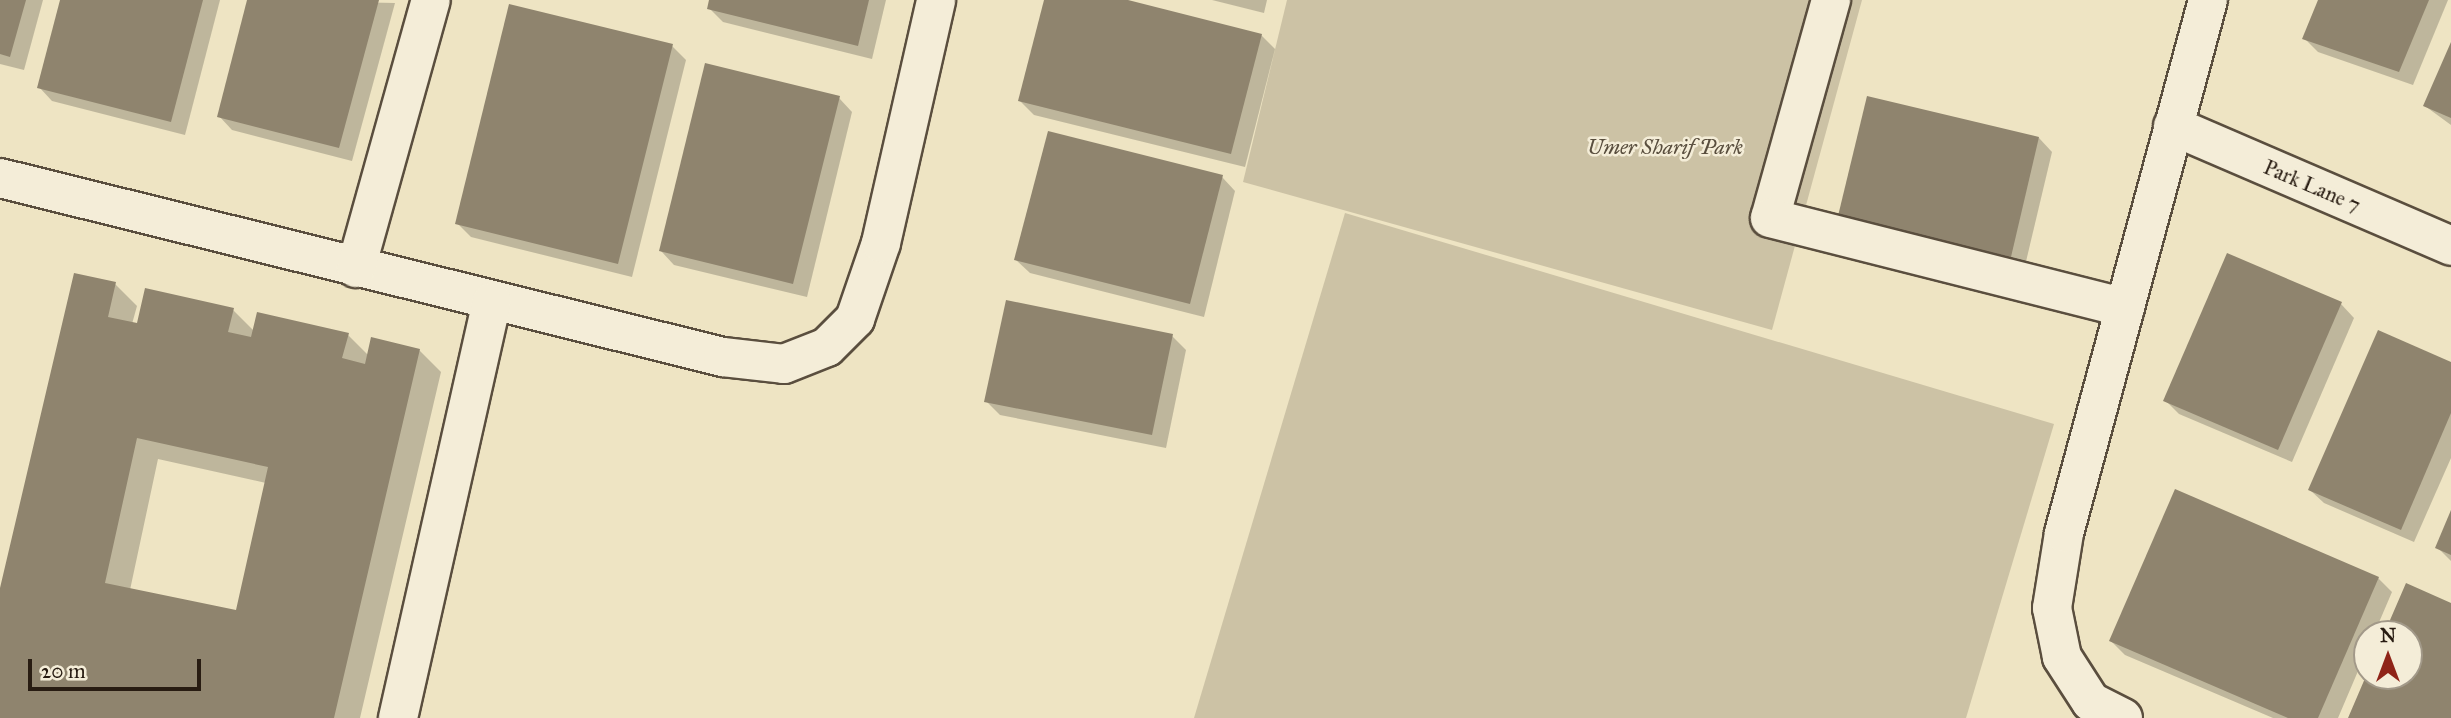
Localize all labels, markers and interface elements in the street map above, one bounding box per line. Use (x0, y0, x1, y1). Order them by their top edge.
park label: Umer Sharif Park (1587, 134, 1743, 160)
street label: Park Lane 7 (2260, 154, 2364, 218)
north arrow (2353, 620, 2423, 690)
text: N (2380, 624, 2396, 647)
scale bar (32, 644, 205, 688)
text: 20 m (41, 658, 86, 684)

